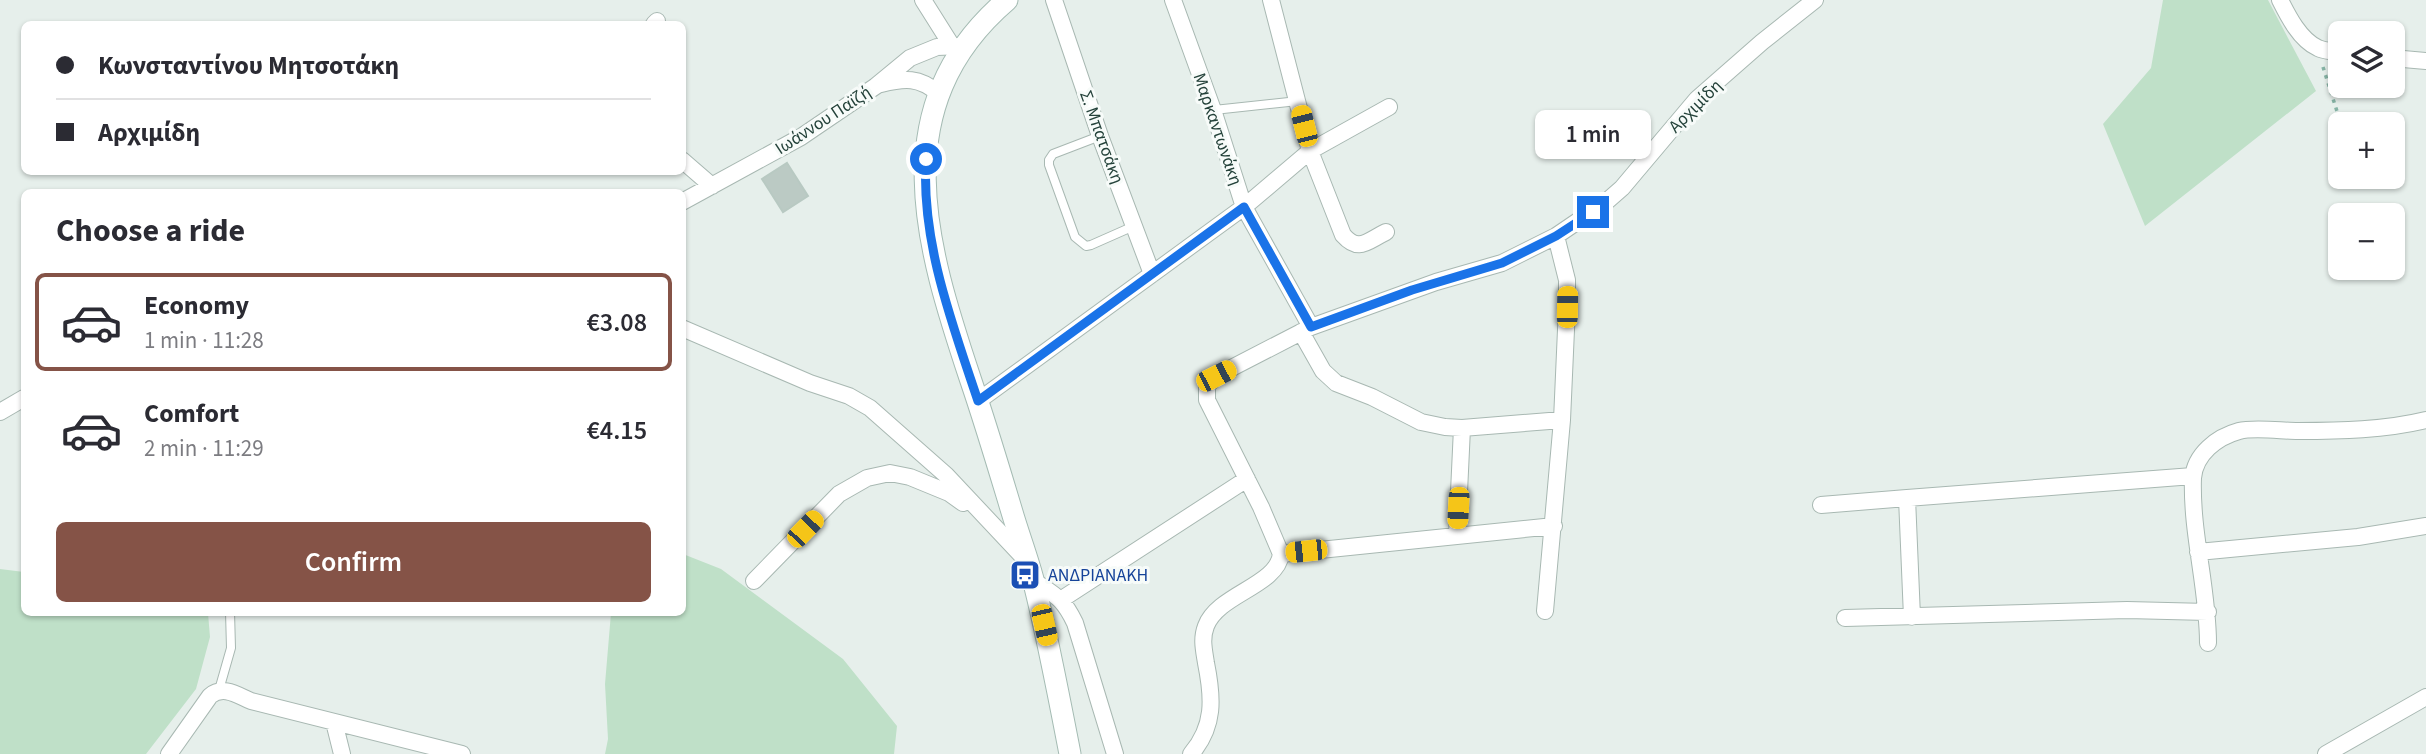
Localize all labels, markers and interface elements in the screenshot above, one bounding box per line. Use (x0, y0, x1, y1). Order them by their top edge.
map controls (2328, 21, 2405, 280)
button: layers (2328, 21, 2405, 98)
text: Κωνσταντίνου Μητσοτάκη (98, 47, 399, 84)
street label: Μαρκαντωνάκη (1187, 70, 1248, 189)
street label: Αρχιμίδη (1663, 74, 1728, 139)
street label: Ιωάννου Παϊζή (770, 80, 876, 161)
street label: Σ. Μπατσάκη (1073, 87, 1130, 187)
car (1289, 103, 1320, 149)
callout: 1 min (1535, 110, 1651, 160)
button: + (2328, 112, 2405, 189)
text: Αρχιμίδη (98, 114, 200, 151)
text: 1 min (1566, 118, 1620, 151)
route start (910, 143, 942, 175)
route end (1577, 196, 1609, 228)
button: − (2328, 203, 2405, 280)
text: Choose a ride (56, 208, 245, 254)
car (1557, 286, 1578, 328)
text: Economy (144, 287, 249, 324)
icon: car (60, 291, 123, 354)
text: €3.08 (586, 304, 647, 341)
text: 1 min · 11:28 (144, 324, 264, 357)
car (1193, 357, 1240, 395)
text: Comfort (144, 395, 239, 432)
icon: car (60, 399, 123, 462)
text: €4.15 (586, 412, 647, 449)
text: 2 min · 11:29 (144, 432, 264, 465)
car (1447, 486, 1470, 530)
car (783, 507, 828, 551)
button: Confirm (56, 522, 651, 602)
car (1285, 538, 1328, 564)
bus stop icon: ΑΝΔΡΙΑΝΑΚΗ (1008, 558, 1042, 592)
place label: ΑΝΔΡΙΑΝΑΚΗ (1048, 563, 1148, 588)
car (1030, 602, 1059, 648)

